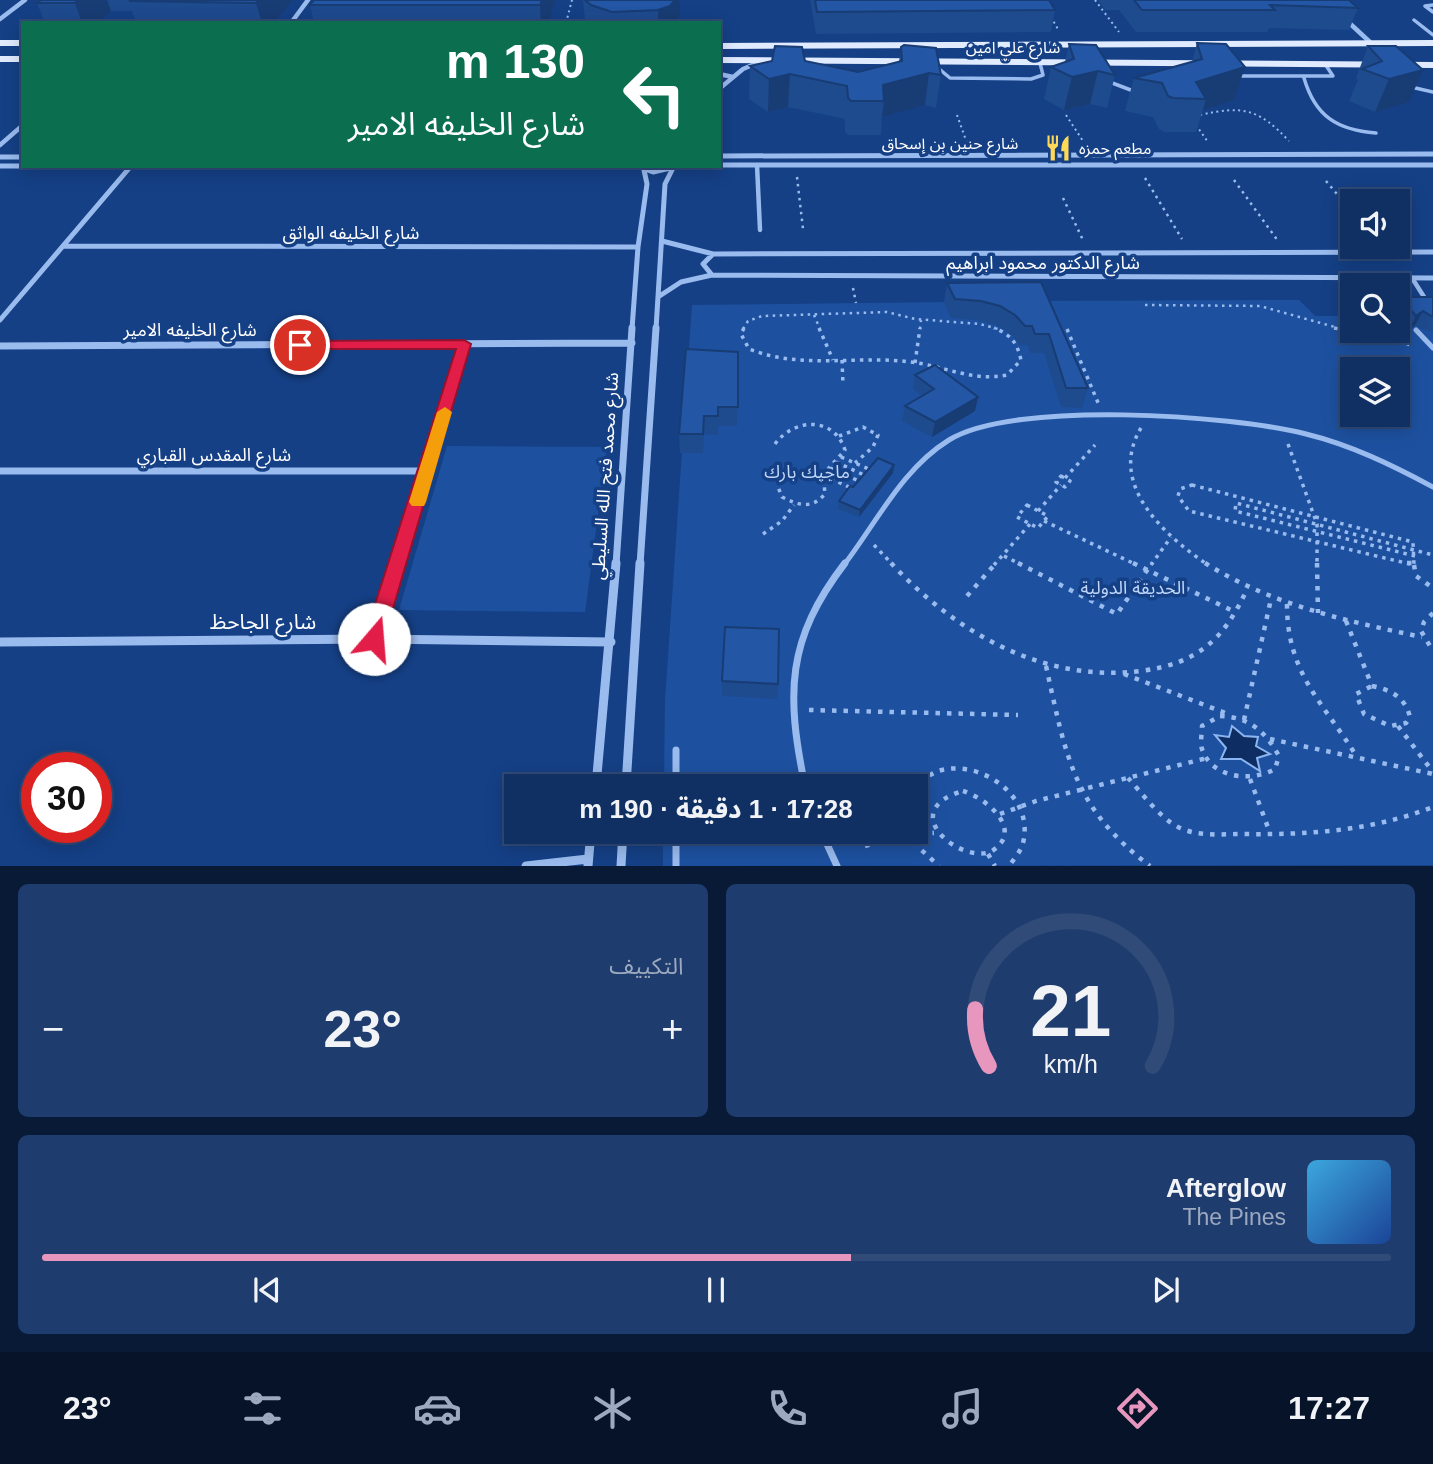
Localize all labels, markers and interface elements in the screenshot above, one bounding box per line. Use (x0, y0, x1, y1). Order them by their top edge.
text: 130 m (446, 34, 585, 88)
street label: شارع علي امين (966, 39, 1060, 60)
icon: left (609, 49, 700, 140)
text: شارع الخليفه الامير (348, 106, 585, 142)
restaurant icon: مطعم حمزه (1043, 133, 1073, 163)
street label: شارع حنين بن إسحاق (882, 135, 1018, 156)
place label: مطعم حمزه (1079, 140, 1151, 161)
map controls (1340, 189, 1410, 427)
button: sound (1340, 189, 1410, 259)
street label: شارع الخليفه الواثق (283, 223, 419, 247)
street label: شارع الدكتور محمود ابراهيم (946, 253, 1140, 277)
button: search (1340, 273, 1410, 343)
pin (270, 315, 330, 375)
street label: شارع الخليفه الامير (122, 320, 257, 344)
icon: arrive (281, 326, 319, 364)
button: layers (1340, 357, 1410, 427)
street label: شارع محمد فتح الله السليطي (588, 372, 626, 581)
street label: شارع المقدس القباري (137, 445, 291, 469)
park label: ماجيك بارك (764, 462, 850, 483)
park label: الحديقة الدولية (1081, 578, 1185, 598)
position arrow (337, 602, 411, 676)
street label: شارع الجاحظ (210, 610, 316, 637)
speed limit sign: 30 (21, 752, 112, 843)
text: 17:28 · 1 دقيقة · 190 m (579, 794, 853, 824)
text: التكييف (609, 953, 684, 979)
text: 21 (1030, 971, 1111, 1052)
text: 23° (323, 1000, 402, 1058)
text: − (42, 1008, 64, 1050)
text: + (661, 1008, 683, 1050)
text: km/h (1043, 1050, 1097, 1078)
text: Afterglow (1166, 1173, 1286, 1203)
text: The Pines (1182, 1204, 1286, 1230)
icon: previous (248, 1271, 286, 1309)
icon: pause (697, 1271, 735, 1309)
icon: next (1147, 1271, 1185, 1309)
icon: filters (238, 1384, 287, 1433)
icon: car (413, 1384, 462, 1433)
icon: climate (588, 1384, 637, 1433)
icon: phone (763, 1384, 812, 1433)
icon: music (938, 1384, 987, 1433)
icon: directions (1113, 1384, 1162, 1433)
text: 23° (63, 1390, 111, 1426)
text: 17:27 (1288, 1390, 1370, 1426)

